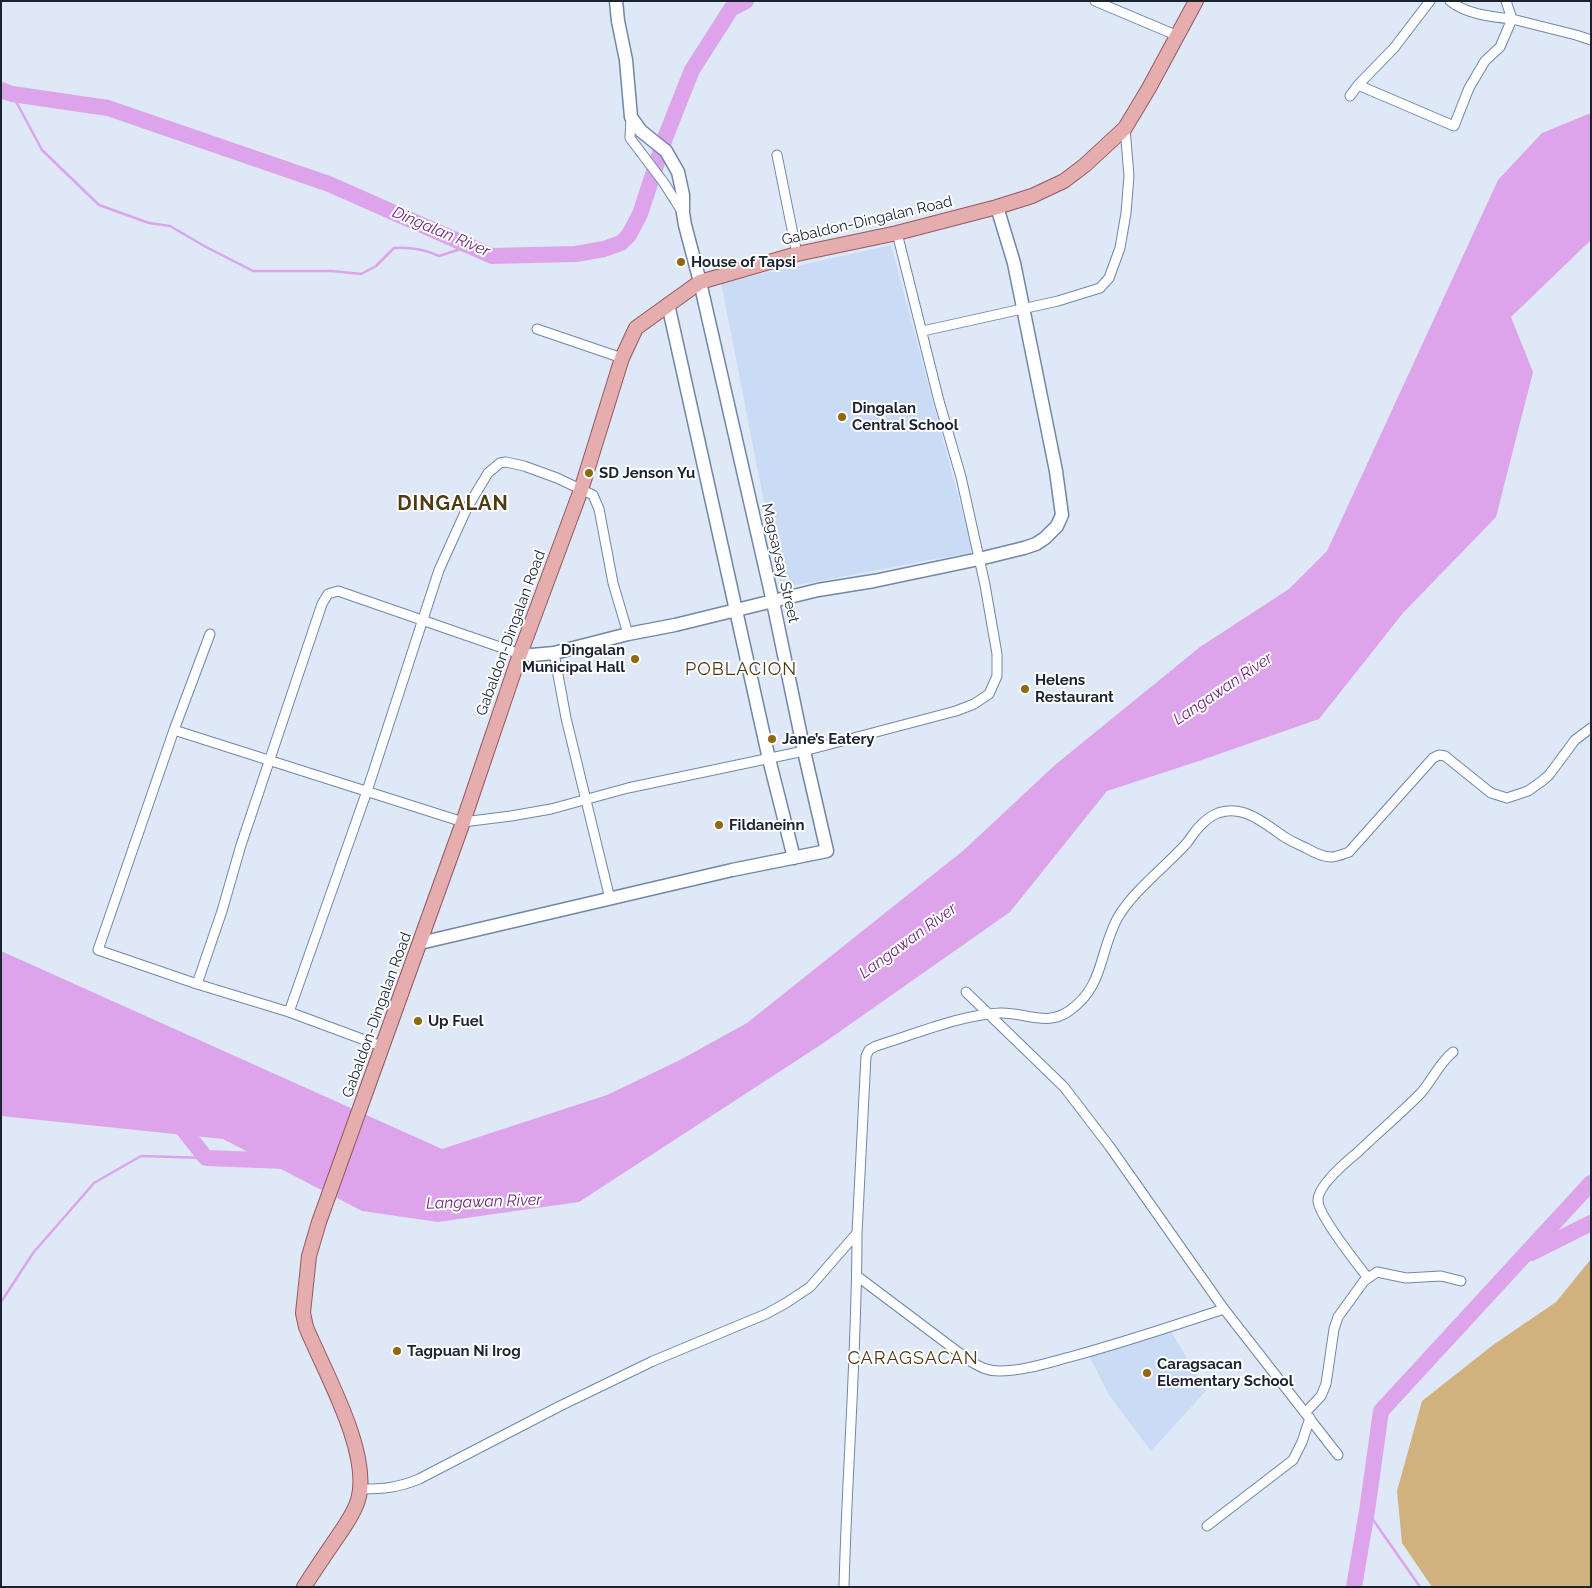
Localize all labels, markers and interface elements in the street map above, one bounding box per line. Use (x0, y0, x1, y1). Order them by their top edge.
street label: Gabaldon-Dingalan Road (780, 193, 954, 249)
water label: Dingalan River (389, 203, 493, 261)
place label: House of Tapsi (691, 253, 796, 271)
marker: House of Tapsi (675, 256, 687, 268)
place label: Dingalan Central School (852, 399, 958, 434)
marker: Dingalan Central School (836, 411, 848, 423)
place label: SD Jenson Yu (599, 464, 695, 482)
marker: SD Jenson Yu (583, 467, 595, 479)
district label: DINGALAN (396, 492, 510, 516)
street label: Magsaysay Street (757, 501, 803, 625)
street label: Gabaldon-Dingalan Road (473, 548, 549, 718)
place label: Dingalan Municipal Hall (522, 641, 625, 676)
water label: Langawan River (1170, 649, 1276, 729)
marker: Dingalan Municipal Hall (629, 653, 641, 665)
district label: POBLACION (684, 659, 798, 681)
place label: Helens Restaurant (1035, 671, 1114, 706)
marker: Helens Restaurant (1019, 683, 1031, 695)
place label: Jane’s Eatery (782, 730, 875, 748)
marker: Jane’s Eatery (766, 733, 778, 745)
place label: Fildaneinn (729, 816, 804, 834)
marker: Fildaneinn (713, 819, 725, 831)
water label: Langawan River (856, 899, 960, 983)
street label: Gabaldon-Dingalan Road (339, 930, 415, 1100)
place label: Up Fuel (428, 1012, 484, 1030)
marker: Up Fuel (412, 1015, 424, 1027)
water label: Langawan River (426, 1190, 542, 1214)
place label: Tagpuan Ni Irog (407, 1342, 521, 1360)
marker: Tagpuan Ni Irog (391, 1345, 403, 1357)
district label: CARAGSACAN (846, 1348, 980, 1370)
place label: Caragsacan Elementary School (1157, 1355, 1293, 1390)
marker: Caragsacan Elementary School (1141, 1367, 1153, 1379)

